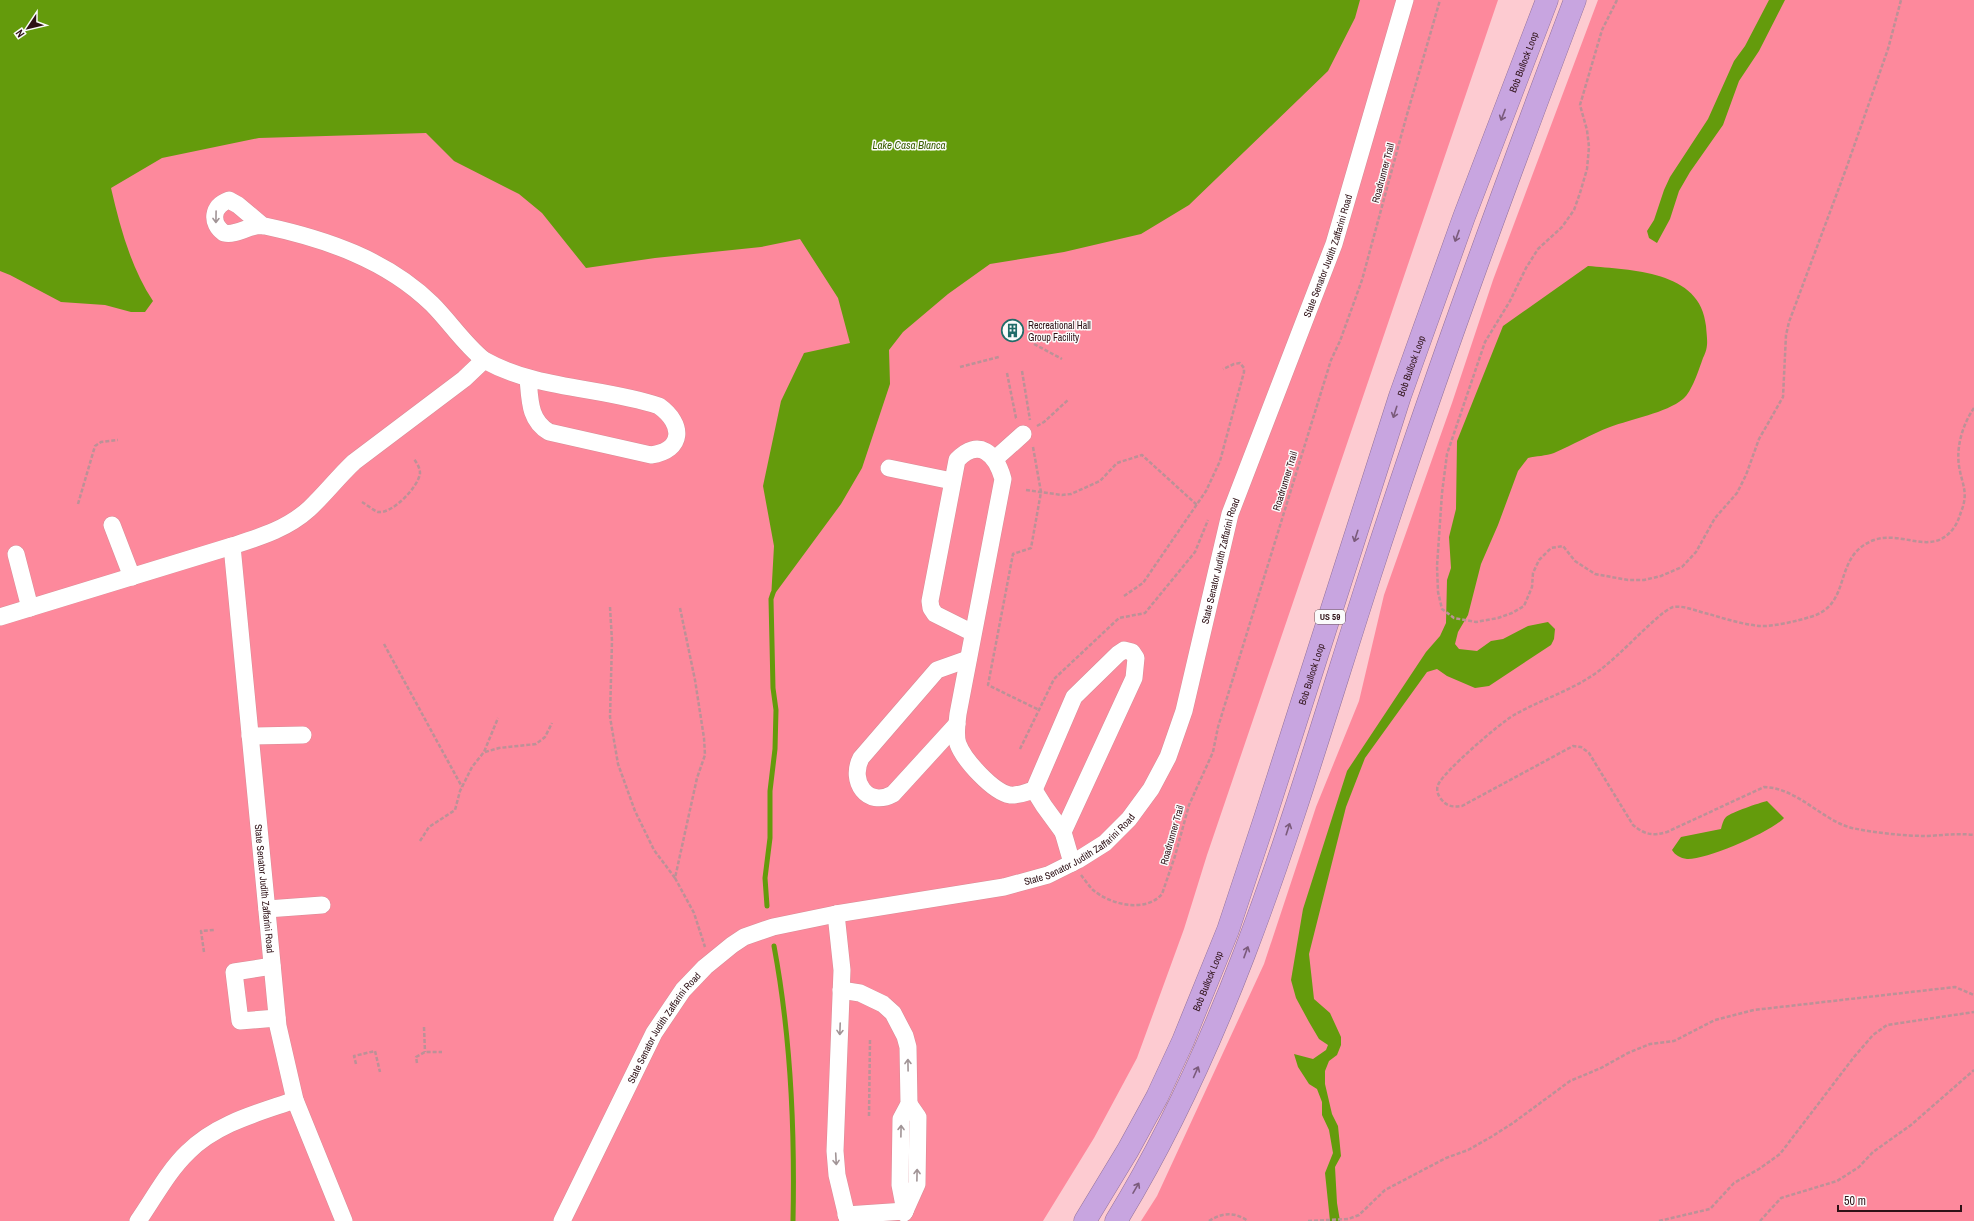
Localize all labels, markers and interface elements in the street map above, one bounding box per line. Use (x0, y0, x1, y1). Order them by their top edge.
north arrow (8, 8, 48, 48)
text: N (12, 27, 27, 40)
street label: Bob Bullock Loop (1506, 29, 1541, 94)
one-way arrow (1498, 108, 1506, 120)
water label: Lake Casa Blanca (872, 138, 946, 152)
street label: Roadrunner Trail (1369, 141, 1397, 204)
street label: State Senator Judith Zaffarini Road (1300, 193, 1355, 319)
one-way arrow (212, 211, 220, 224)
one-way arrow (1453, 230, 1460, 243)
building icon: Recreational Hall Group Facility (1000, 318, 1026, 344)
place label: Recreational Hall Group Facility (1028, 319, 1091, 344)
street label: Bob Bullock Loop (1394, 333, 1428, 398)
one-way arrow (1391, 406, 1399, 418)
street label: Roadrunner Trail (1270, 450, 1300, 512)
street label: State Senator Judith Zaffarini Road (1198, 496, 1242, 625)
one-way arrow (1351, 529, 1359, 541)
road number: US 59 (1315, 610, 1345, 624)
street label: Bob Bullock Loop (1295, 641, 1327, 706)
street label: Roadrunner Trail (1157, 803, 1187, 866)
street label: State Senator Judith Zaffarini Road (1022, 811, 1137, 888)
street label: State Senator Judith Zaffarini Road (252, 823, 277, 953)
one-way arrow (1285, 823, 1292, 836)
one-way arrow (1242, 947, 1250, 959)
street label: Bob Bullock Loop (1189, 948, 1226, 1013)
street label: State Senator Judith Zaffarini Road (624, 969, 703, 1085)
one-way arrow (836, 1022, 844, 1035)
one-way arrow (904, 1059, 912, 1072)
one-way arrow (1192, 1066, 1200, 1078)
one-way arrow (897, 1125, 905, 1138)
one-way arrow (832, 1152, 839, 1165)
one-way arrow (913, 1169, 921, 1182)
one-way arrow (1133, 1182, 1141, 1194)
scale bar (1838, 1187, 1961, 1213)
text: 50 m (1844, 1193, 1866, 1209)

